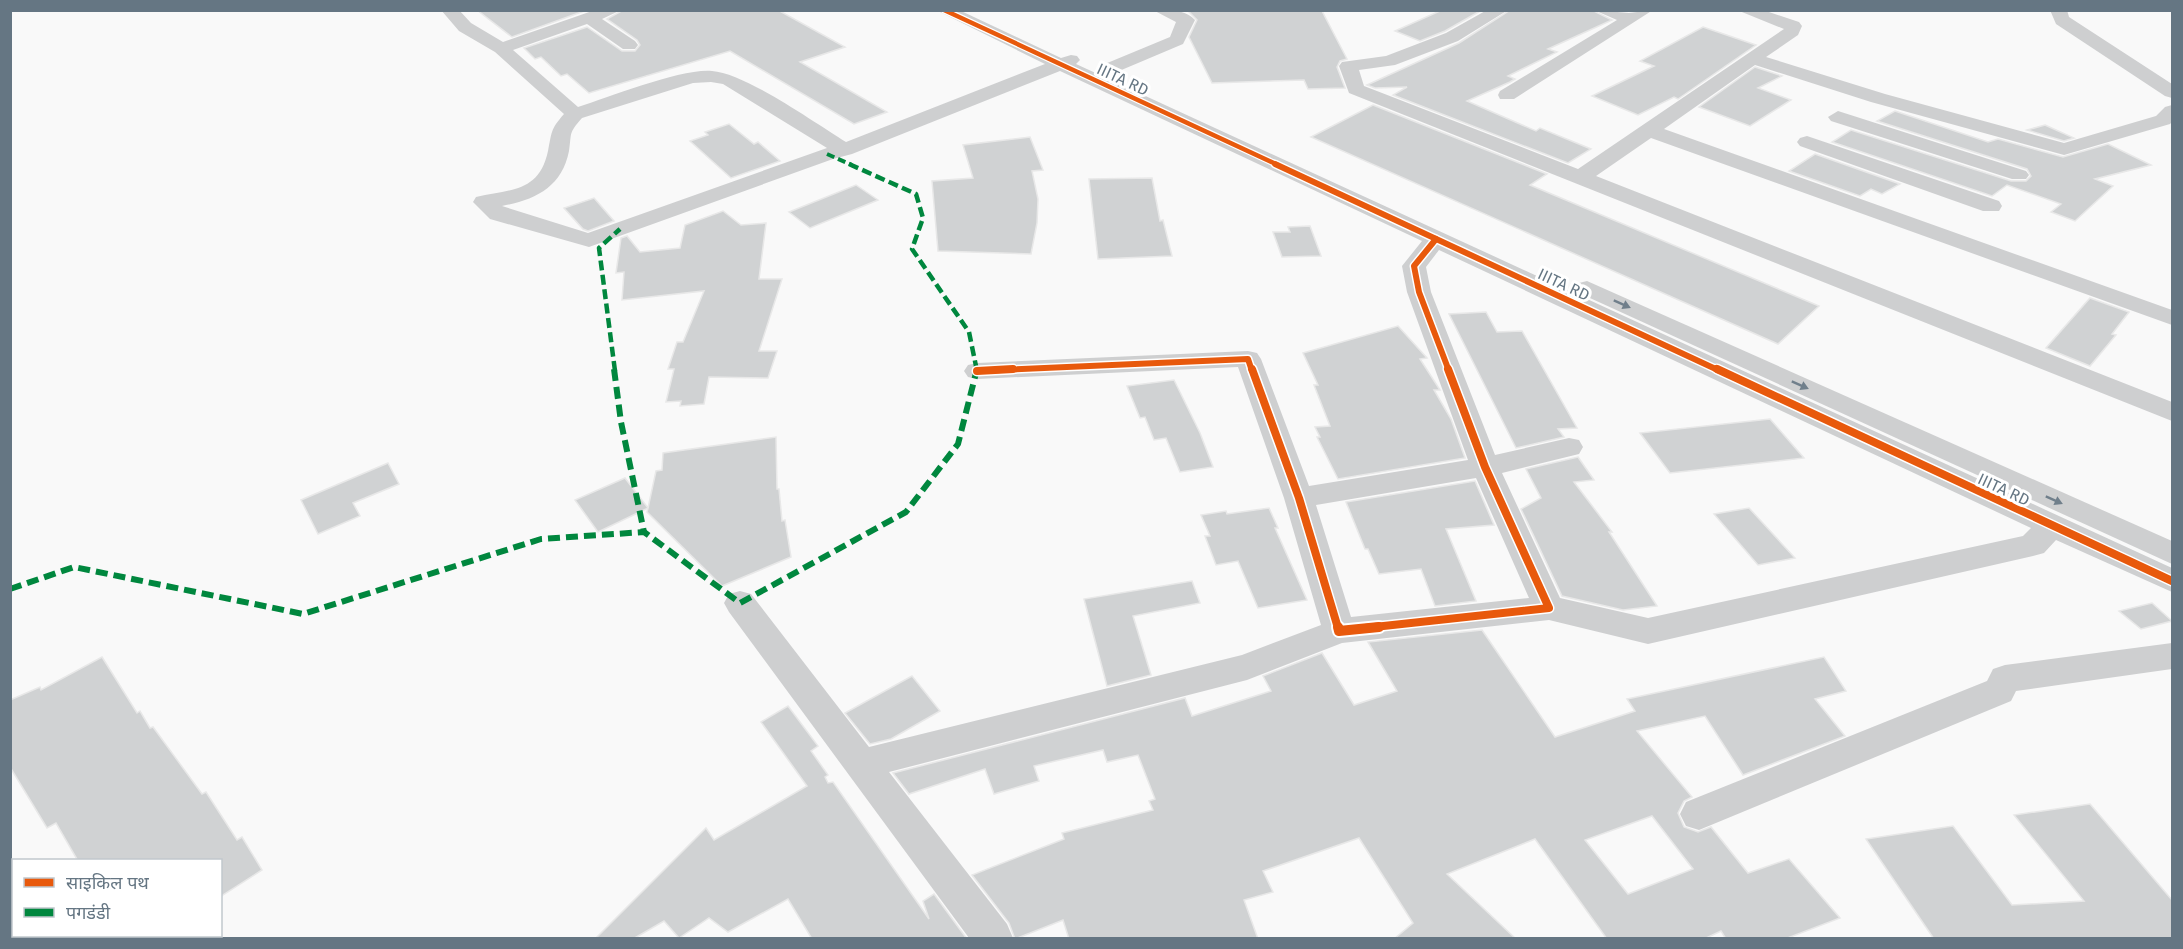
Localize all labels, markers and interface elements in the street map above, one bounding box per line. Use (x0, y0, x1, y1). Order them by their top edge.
street label: IIITA RD (1094, 59, 1152, 100)
street label: IIITA RD (1535, 264, 1593, 305)
one-way arrow (1614, 299, 1632, 309)
one-way arrow (1791, 380, 1808, 389)
street label: IIITA RD (1975, 469, 2033, 510)
one-way arrow (2045, 495, 2062, 504)
legend (12, 859, 222, 937)
text: साइकिल पथ (66, 872, 149, 894)
text: पगडंडी (66, 902, 111, 924)

